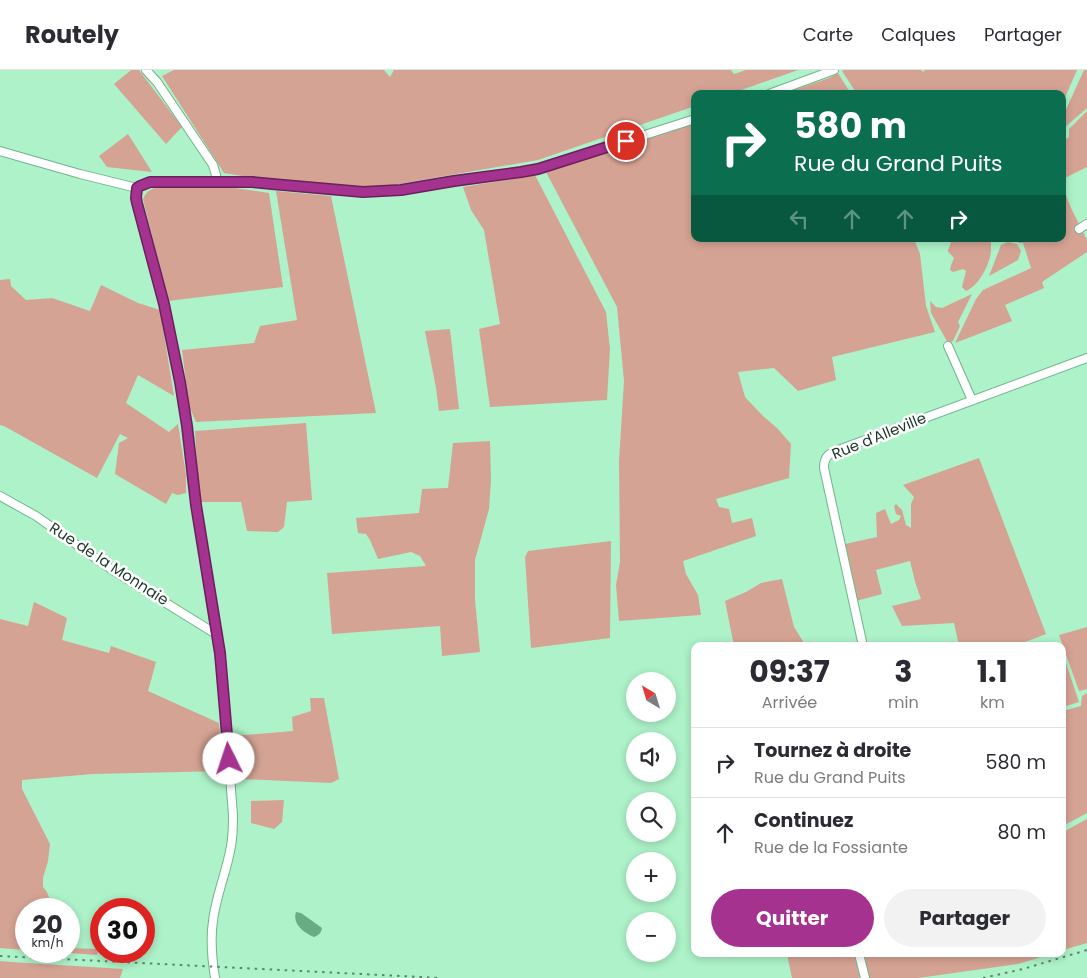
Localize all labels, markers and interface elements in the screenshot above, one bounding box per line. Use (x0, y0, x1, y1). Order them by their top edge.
text: Routely (25, 18, 119, 51)
text: Carte (803, 22, 853, 47)
text: Calques (881, 22, 956, 47)
text: Partager (984, 22, 1062, 47)
text: 580 m (794, 101, 907, 150)
icon: right (711, 110, 776, 175)
pin (605, 120, 647, 162)
icon: arrive (612, 127, 640, 155)
text: Rue du Grand Puits (794, 148, 1003, 179)
icon: left (785, 205, 813, 233)
icon: ahead (838, 205, 866, 233)
icon: ahead (891, 205, 919, 233)
icon: right (944, 205, 972, 233)
street label: Rue d'Alleville (828, 407, 929, 464)
street label: Rue de la Monnaie (46, 517, 173, 610)
text: 09:37 (749, 650, 830, 693)
text: 3 (894, 650, 912, 693)
text: 1.1 (977, 650, 1008, 693)
north arrow (626, 672, 676, 722)
map controls (626, 672, 676, 962)
text: Arrivée (762, 691, 817, 714)
text: min (888, 691, 919, 714)
text: km (980, 691, 1005, 714)
position arrow (202, 732, 254, 784)
button: sound (626, 732, 676, 782)
text: Tournez à droite (754, 737, 911, 764)
icon: right (711, 749, 739, 777)
text: 580 m (986, 749, 1046, 776)
text: Rue du Grand Puits (754, 766, 906, 789)
button: search (626, 792, 676, 842)
text: Continuez (754, 807, 853, 834)
icon: ahead (711, 819, 739, 847)
text: 80 m (997, 819, 1046, 846)
text: Rue de la Fossiante (754, 836, 908, 859)
button: + (626, 852, 676, 902)
button: Quitter (711, 889, 874, 947)
button: Partager (884, 889, 1046, 947)
speed limit sign: 30 (90, 898, 155, 963)
text: 20 (32, 907, 63, 942)
button: − (626, 912, 676, 962)
text: km/h (32, 934, 63, 951)

